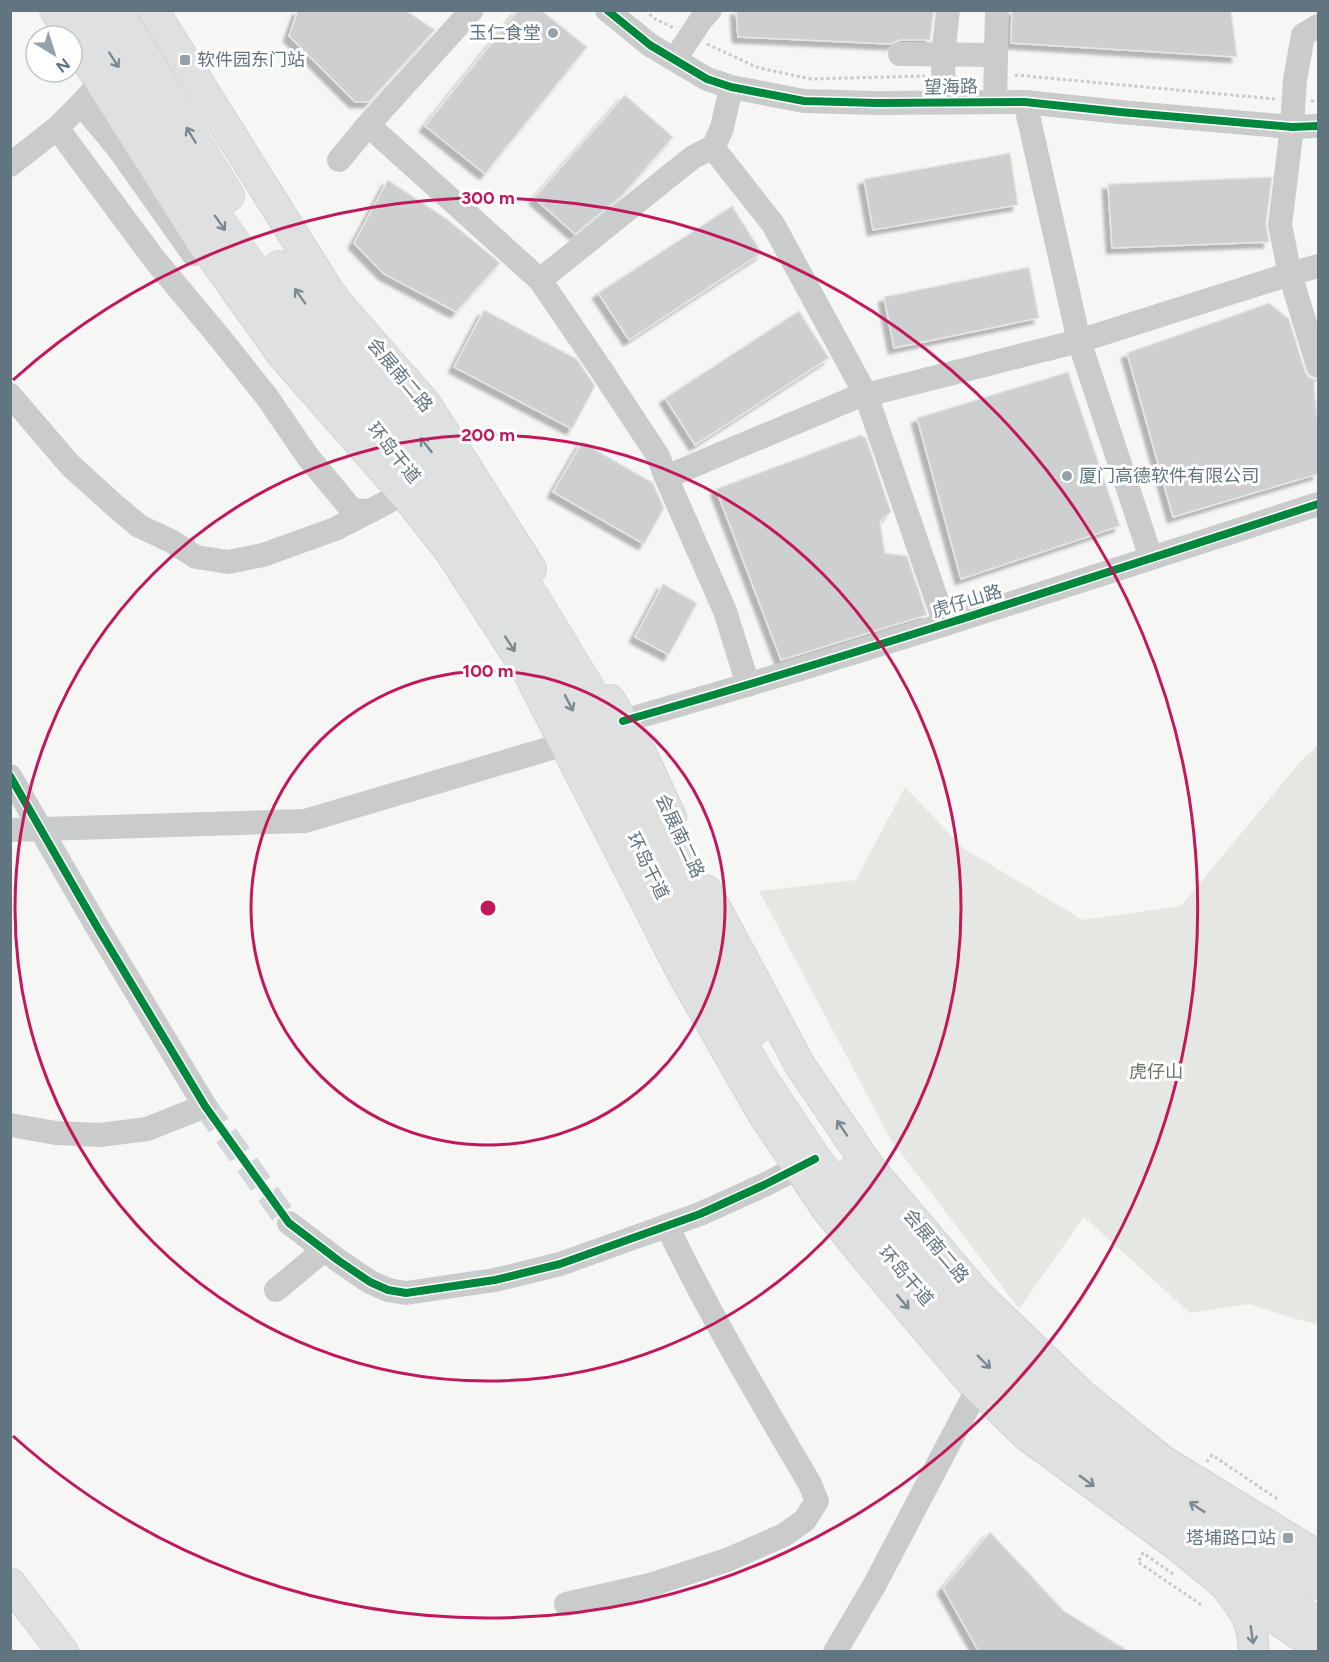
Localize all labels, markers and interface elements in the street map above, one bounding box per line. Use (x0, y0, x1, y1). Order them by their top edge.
place label: 玉仁食堂 (469, 22, 541, 44)
north arrow (24, 24, 84, 84)
marker: 玉仁食堂 (546, 26, 560, 40)
place label: 软件园东门站 (197, 49, 305, 71)
one-way arrow (109, 51, 121, 68)
marker: 软件园东门站 (178, 53, 192, 67)
text: N (52, 54, 74, 77)
street label: 望海路 (924, 76, 978, 98)
one-way arrow (184, 127, 196, 144)
text: 300 m (461, 187, 515, 209)
one-way arrow (214, 215, 227, 231)
one-way arrow (294, 289, 306, 305)
street label: 会展南二路 (363, 333, 437, 417)
street label: 环岛干道 (363, 418, 425, 488)
text: 200 m (461, 424, 515, 446)
one-way arrow (419, 437, 432, 453)
place label: 厦门高德软件有限公司 (1079, 465, 1259, 487)
marker: 厦门高德软件有限公司 (1060, 469, 1074, 483)
street label: 虎仔山路 (929, 580, 1005, 622)
one-way arrow (504, 636, 517, 653)
text: 100 m (463, 660, 513, 682)
one-way arrow (564, 694, 575, 712)
street label: 会展南二路 (651, 791, 709, 881)
street label: 环岛干道 (622, 829, 674, 903)
centre of rings (478, 898, 498, 918)
park label: 虎仔山 (1129, 1061, 1183, 1083)
one-way arrow (836, 1119, 849, 1136)
street label: 会展南二路 (899, 1204, 973, 1288)
street label: 环岛干道 (874, 1242, 938, 1310)
one-way arrow (897, 1294, 910, 1310)
one-way arrow (976, 1355, 991, 1370)
one-way arrow (1079, 1475, 1095, 1488)
one-way arrow (1189, 1501, 1206, 1514)
place label: 塔埔路口站 (1186, 1527, 1276, 1549)
marker: 塔埔路口站 (1281, 1531, 1295, 1545)
one-way arrow (1247, 1625, 1258, 1644)

